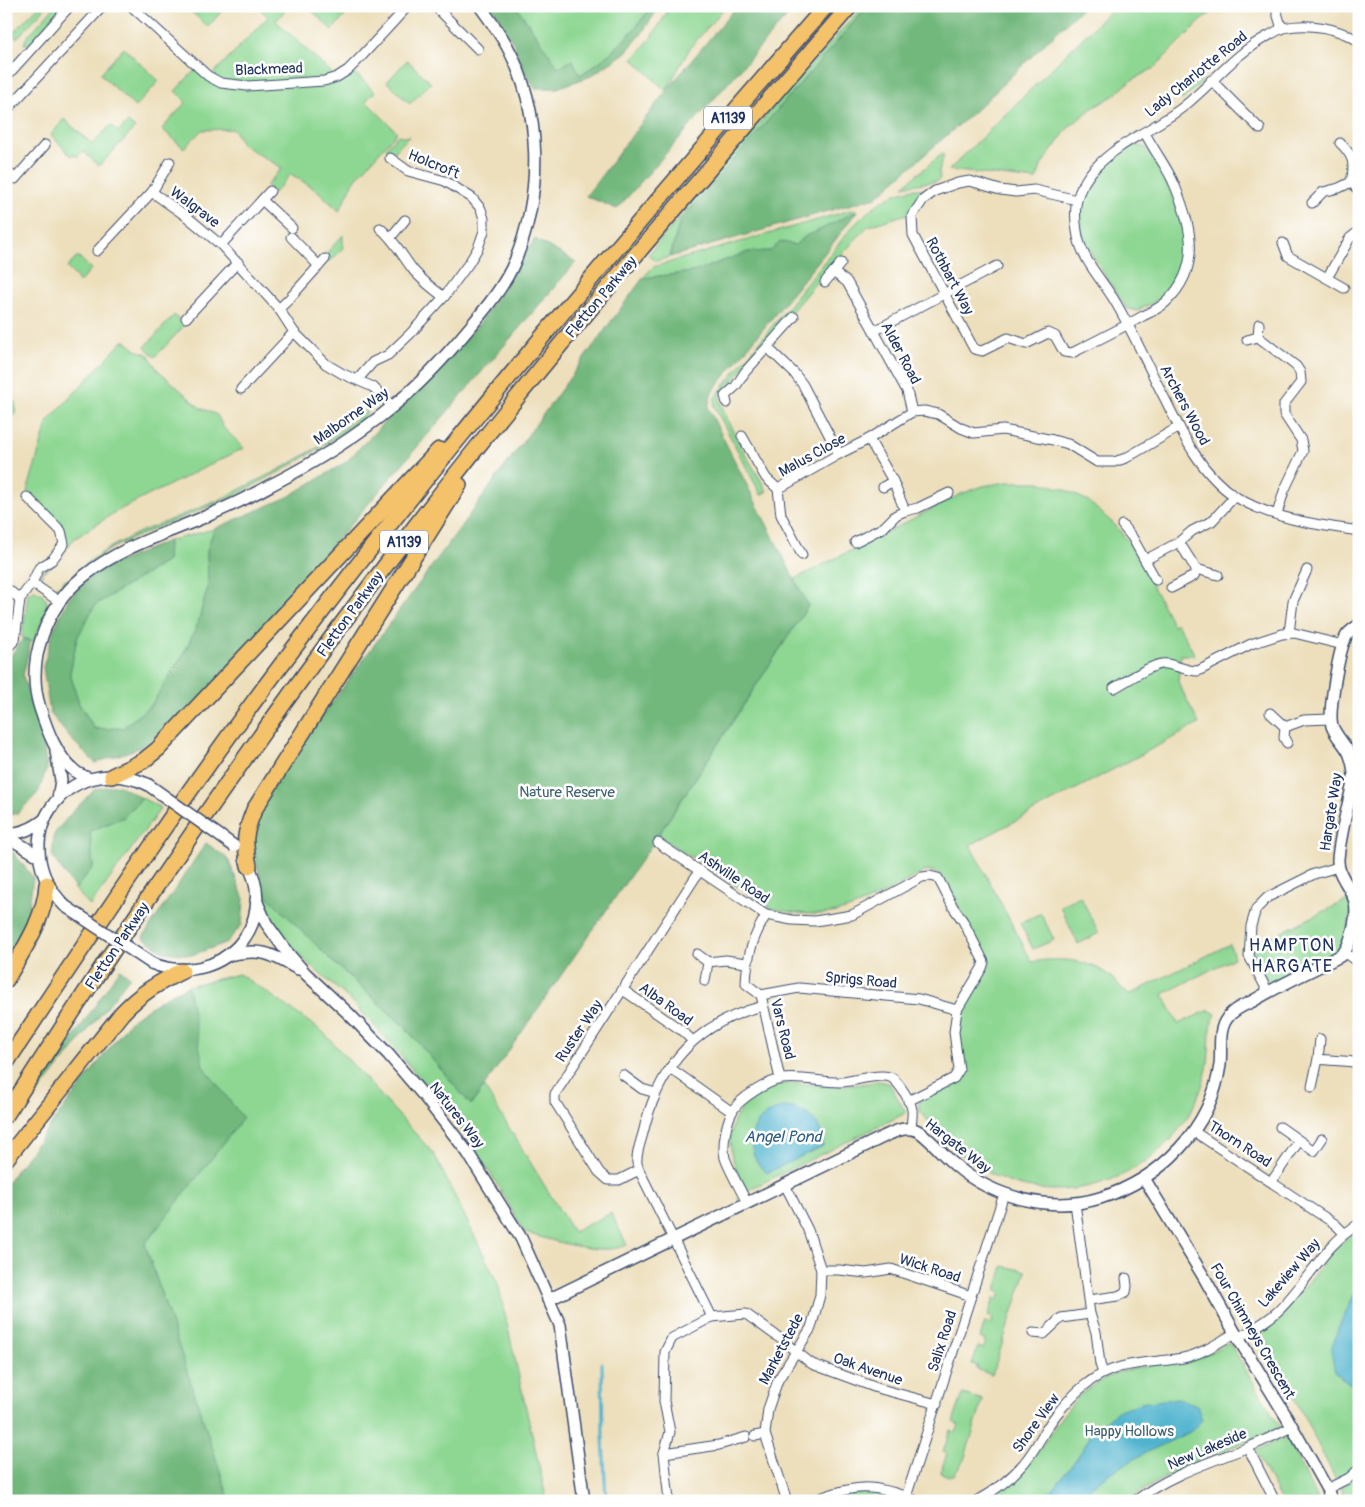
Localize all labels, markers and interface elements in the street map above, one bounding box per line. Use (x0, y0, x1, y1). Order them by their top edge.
street label: Lady Charlotte Road (1141, 27, 1251, 122)
street label: Blackmead (235, 59, 303, 80)
road number: A1139 (704, 106, 752, 130)
street label: Holcroft (405, 146, 463, 184)
street label: Walgrave (166, 183, 224, 233)
street label: Rothbart Way (921, 234, 978, 319)
street label: Fletton Parkway (561, 252, 642, 342)
street label: Alder Road (876, 319, 925, 388)
street label: Archers Wood (1155, 362, 1214, 449)
street label: Malborne Way (310, 383, 393, 449)
street label: Malus Close (775, 429, 850, 482)
road number: A1139 (380, 530, 428, 554)
street label: Fletton Parkway (313, 567, 388, 661)
street label: Hargate Way (1316, 771, 1347, 852)
park label: Nature Reserve (519, 783, 615, 802)
street label: Ashville Road (695, 847, 773, 908)
street label: Fletton Parkway (81, 898, 154, 994)
district label: HAMPTON HARGATE (1249, 934, 1335, 978)
street label: Sprigs Road (824, 968, 898, 993)
street label: Alba Road (635, 979, 696, 1030)
street label: Ruster Way (552, 996, 608, 1066)
street label: Vars Road (766, 997, 799, 1062)
street label: Natures Way (425, 1078, 489, 1153)
street label: Hargate Way (921, 1115, 995, 1178)
street label: Thorn Road (1205, 1117, 1275, 1172)
water label: Angel Pond (745, 1127, 824, 1147)
street label: Lakeview Way (1254, 1234, 1325, 1312)
street label: Wick Road (897, 1250, 963, 1287)
street label: Four Chimneys Crescent (1206, 1260, 1300, 1404)
street label: Salix Road (924, 1308, 961, 1374)
street label: Marketstede (755, 1310, 808, 1388)
street label: Oak Avenue (831, 1349, 906, 1390)
street label: Shore View (1009, 1390, 1064, 1457)
park label: Happy Hollows (1084, 1422, 1174, 1441)
street label: New Lakeside (1165, 1424, 1250, 1475)

